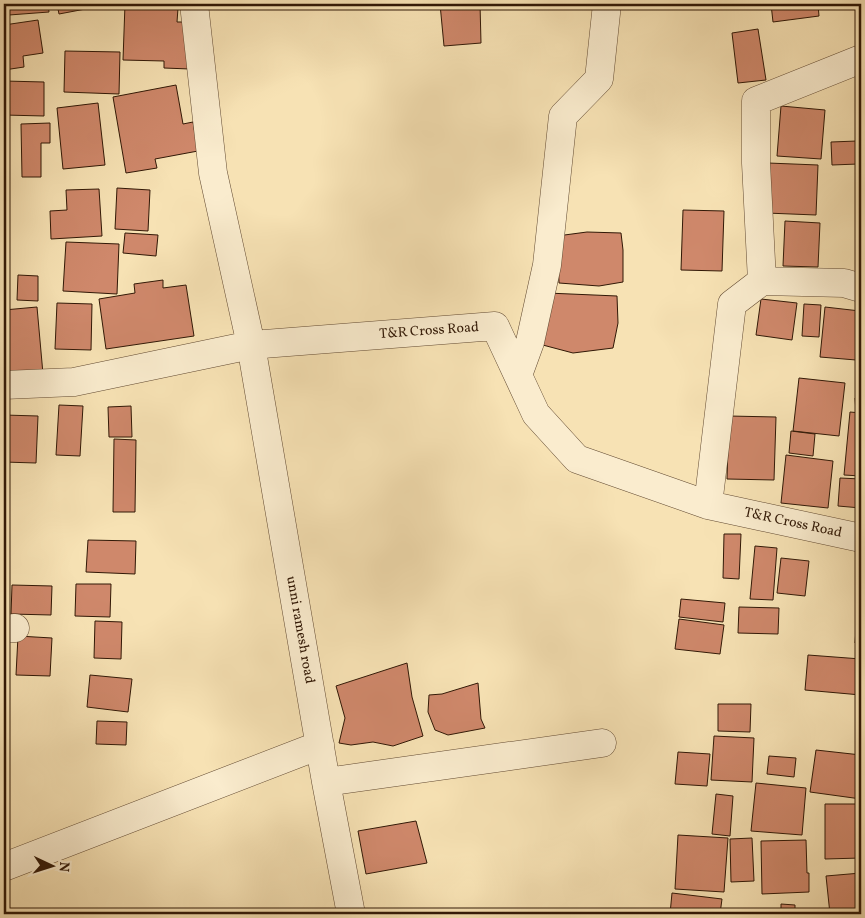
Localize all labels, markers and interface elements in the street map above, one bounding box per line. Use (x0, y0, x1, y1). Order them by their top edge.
street label: T&R Cross Road (379, 318, 480, 344)
street label: T&R Cross Road (742, 503, 844, 543)
street label: unni ramesh road (281, 575, 319, 685)
north arrow (28, 840, 78, 890)
text: N (54, 861, 73, 873)

